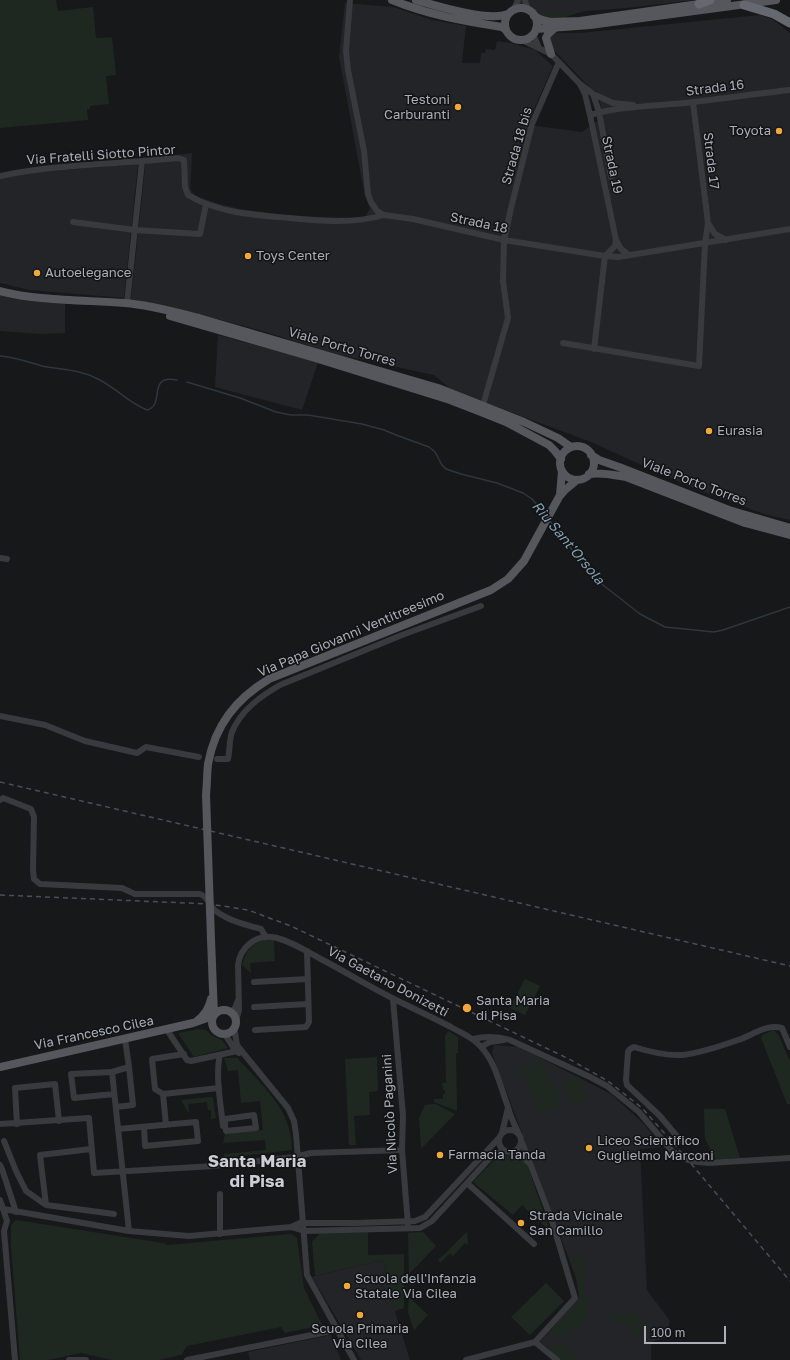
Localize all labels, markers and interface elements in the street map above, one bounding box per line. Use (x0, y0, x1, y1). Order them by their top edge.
street label: Strada 16 (685, 77, 745, 99)
place label: Testoni Carburanti (384, 92, 450, 123)
marker: Testoni Carburanti (453, 102, 463, 112)
street label: Strada 18 bis (498, 105, 536, 187)
place label: Toyota (729, 123, 771, 139)
marker: Toyota (774, 126, 784, 136)
street label: Strada 17 (700, 132, 722, 190)
street label: Strada 19 (598, 135, 626, 195)
street label: Via Fratelli Siotto Pintor (26, 142, 176, 168)
street label: Strada 18 (449, 209, 509, 237)
place label: Toys Center (256, 248, 330, 264)
marker: Toys Center (243, 251, 253, 261)
place label: Autoelegance (45, 265, 131, 281)
marker: Autoelegance (32, 268, 42, 278)
street label: Viale Porto Torres (286, 324, 398, 370)
place label: Eurasia (717, 423, 763, 439)
marker: Eurasia (704, 426, 714, 436)
street label: Viale Porto Torres (639, 455, 749, 509)
water label: Riu Sant'Orsola (528, 498, 608, 588)
street label: Via Papa Giovanni Ventitreesimo (255, 588, 447, 680)
street label: Via Gaetano Donizetti (325, 943, 451, 1021)
place label: Santa Maria di Pisa (476, 993, 550, 1024)
marker: Santa Maria di Pisa (461, 1002, 473, 1014)
street label: Via Francesco Cilea (33, 1013, 155, 1053)
street label: Via Nicolò Paganini (379, 1054, 401, 1174)
place label: Liceo Scientifico Guglielmo Marconi (597, 1133, 714, 1164)
marker: Liceo Scientifico Guglielmo Marconi (584, 1143, 594, 1153)
place label: Farmacia Tanda (448, 1147, 545, 1163)
marker: Farmacia Tanda (435, 1150, 445, 1160)
district label: Santa Maria di Pisa (208, 1152, 306, 1192)
place label: Strada Vicinale San Camillo (529, 1208, 623, 1239)
marker: Strada Vicinale San Camillo (516, 1218, 526, 1228)
place label: Scuola dell'Infanzia Statale Via Cilea (355, 1271, 476, 1302)
marker: Scuola dell'Infanzia Statale Via Cilea (342, 1281, 352, 1291)
marker: Scuola Primaria Via CIlea (355, 1310, 365, 1320)
scale bar (646, 1318, 728, 1344)
place label: Scuola Primaria Via CIlea (311, 1321, 409, 1352)
text: 100 m (651, 1325, 685, 1340)

